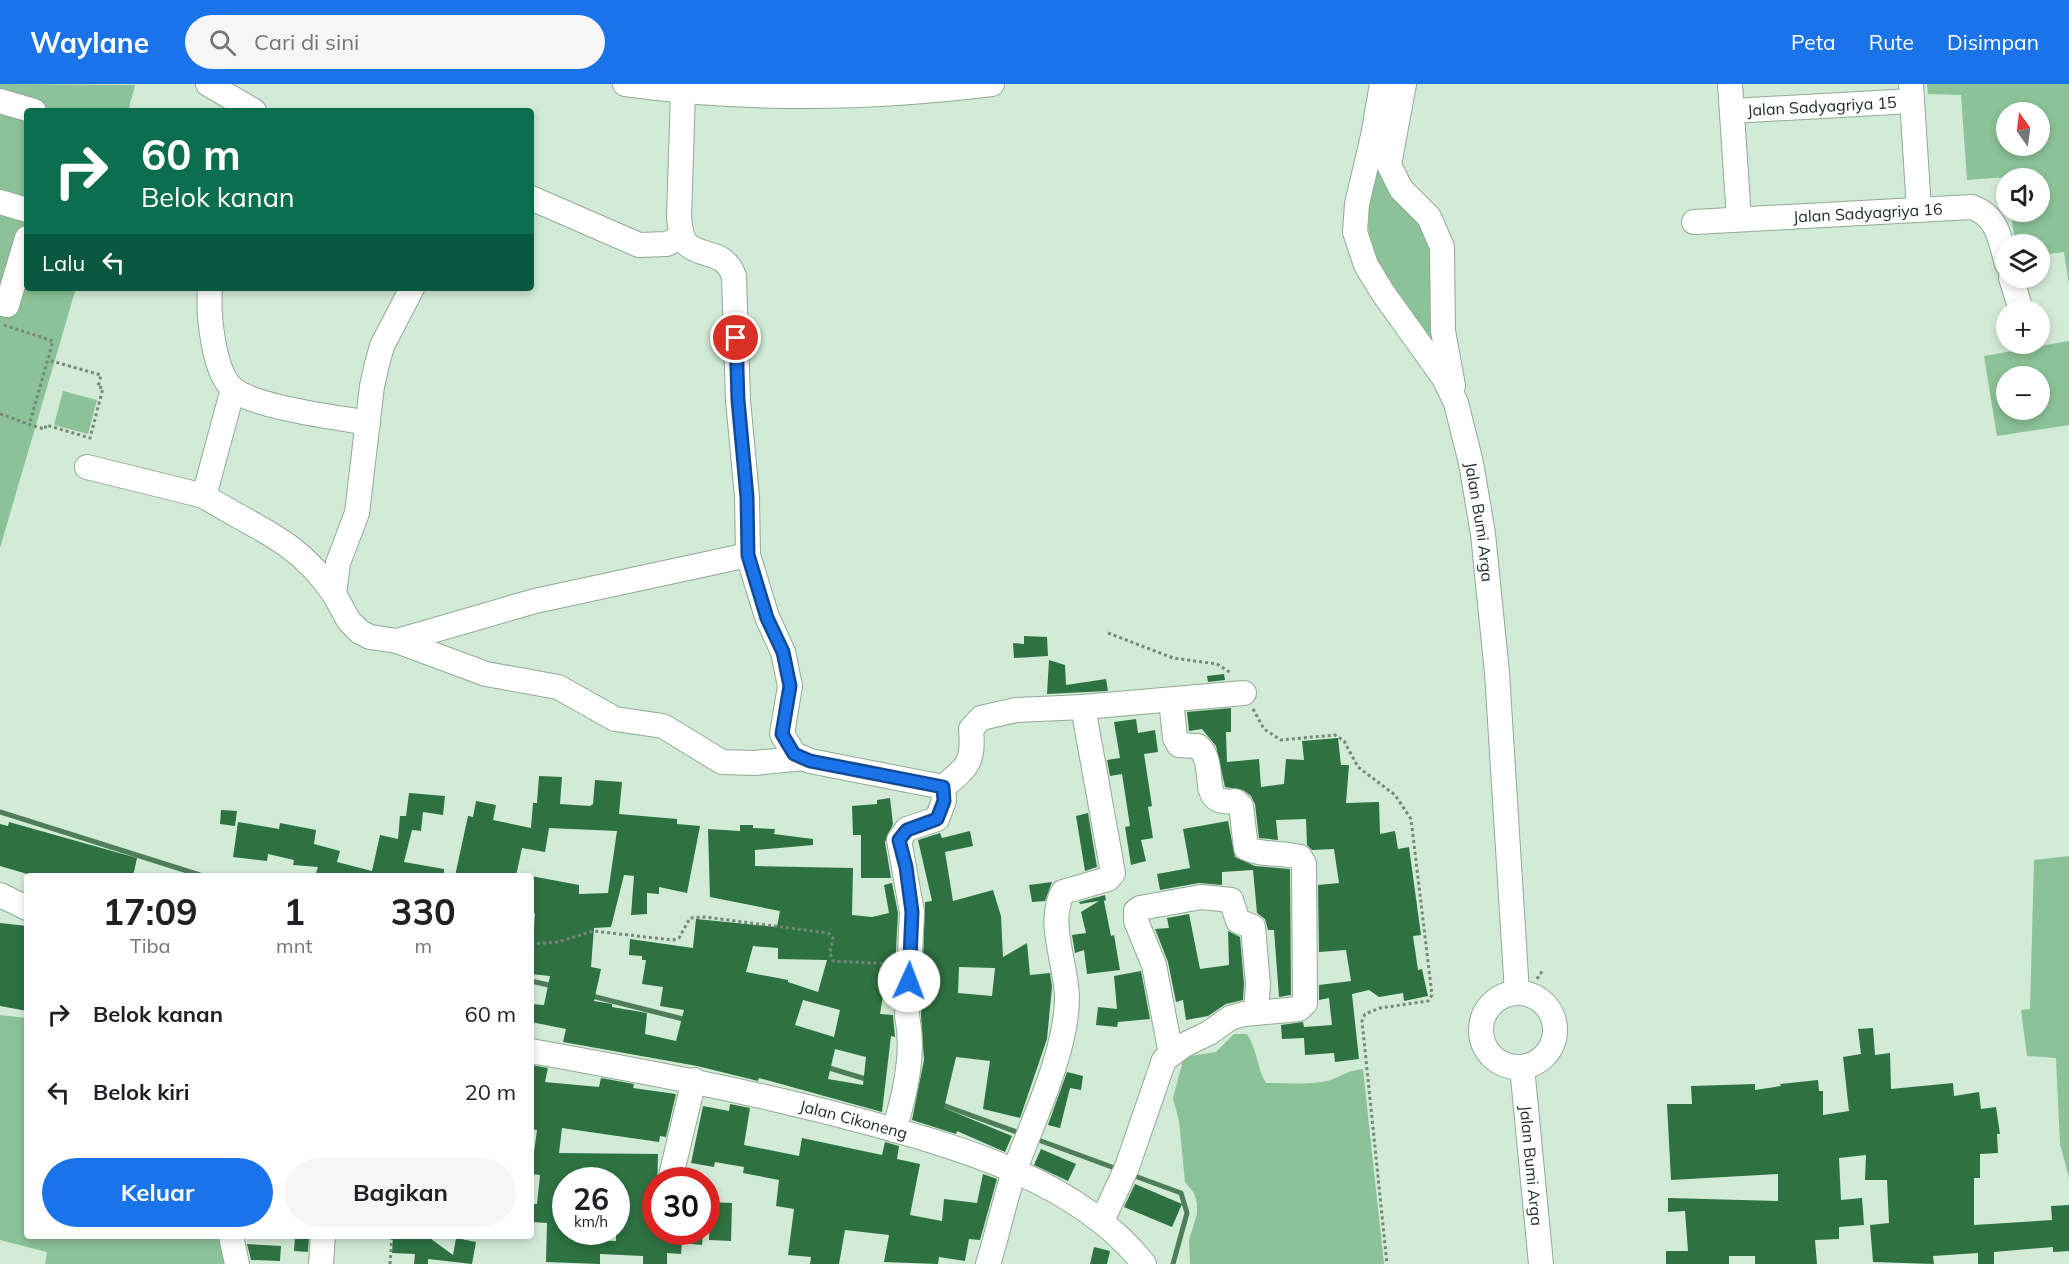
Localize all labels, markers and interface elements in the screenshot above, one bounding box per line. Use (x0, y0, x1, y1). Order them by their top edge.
search box (185, 15, 605, 69)
text: Waylane (30, 25, 149, 60)
icon: search (206, 26, 239, 59)
text: Cari di sini (254, 28, 359, 56)
text: Peta (1791, 29, 1836, 55)
text: Rute (1869, 29, 1914, 55)
text: Disimpan (1947, 29, 2039, 55)
street label: Jalan Sadyagriya 15 (1747, 92, 1897, 120)
north arrow (1996, 102, 2050, 156)
map controls (1996, 102, 2050, 420)
text: 60 m (141, 128, 241, 181)
icon: right (42, 132, 120, 210)
button: sound (1996, 168, 2050, 222)
text: Belok kanan (141, 180, 295, 214)
street label: Jalan Sadyagriya 16 (1792, 199, 1943, 227)
button: layers (1996, 234, 2050, 288)
icon: left (97, 246, 130, 279)
text: Lalu (42, 249, 85, 277)
button: + (1996, 300, 2050, 354)
pin (710, 312, 761, 363)
icon: arrive (719, 321, 752, 354)
button: − (1996, 366, 2050, 420)
street label: Jalan Bumi Arga (1461, 460, 1498, 583)
text: 17:09 (102, 889, 198, 934)
text: 1 (283, 889, 305, 934)
text: 330 (391, 889, 456, 934)
text: Tiba (130, 933, 170, 958)
text: mnt (276, 933, 312, 958)
text: m (414, 933, 432, 958)
position arrow (877, 949, 941, 1013)
icon: right (42, 998, 75, 1031)
text: Belok kanan (93, 1000, 223, 1028)
text: 60 m (465, 1000, 516, 1028)
icon: left (42, 1076, 75, 1109)
text: Belok kiri (93, 1078, 189, 1106)
text: 20 m (465, 1078, 516, 1106)
street label: Jalan Cikoneng (798, 1095, 910, 1143)
street label: Jalan Bumi Arga (1516, 1104, 1547, 1227)
button: Keluar (42, 1158, 273, 1227)
button: Bagikan (285, 1158, 516, 1227)
speed limit sign: 30 (642, 1167, 720, 1245)
text: 26 (573, 1180, 609, 1218)
text: km/h (574, 1212, 608, 1231)

